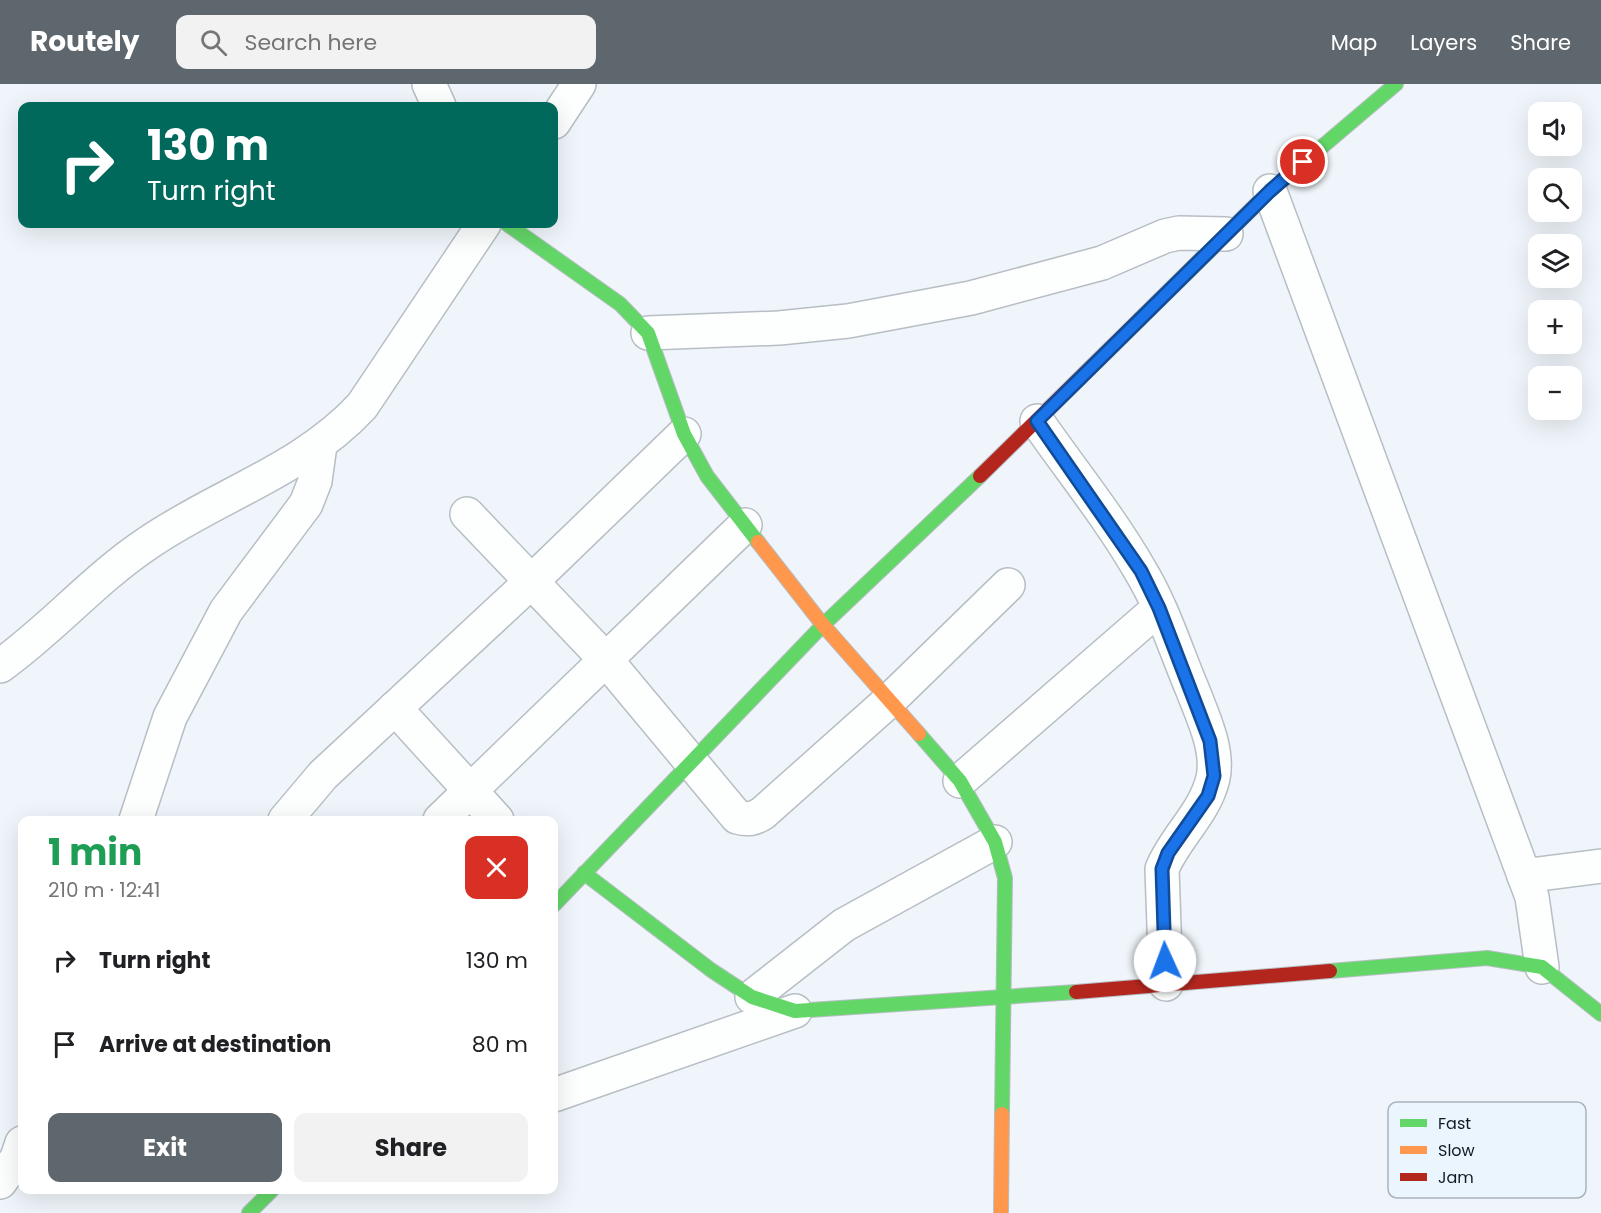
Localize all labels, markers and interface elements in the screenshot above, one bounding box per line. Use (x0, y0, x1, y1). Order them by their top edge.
search box (176, 15, 596, 69)
text: Routely (30, 22, 140, 61)
icon: search (197, 26, 230, 59)
text: Search here (245, 27, 377, 58)
text: Map (1331, 28, 1377, 57)
text: Layers (1410, 28, 1477, 57)
text: Share (1510, 28, 1571, 57)
map controls (1528, 102, 1582, 420)
button: sound (1528, 102, 1582, 156)
text: 130 m (147, 116, 269, 175)
icon: right (48, 126, 126, 204)
pin (1277, 136, 1328, 187)
icon: arrive (1286, 145, 1319, 178)
button: search (1528, 168, 1582, 222)
text: Turn right (147, 172, 276, 209)
button: layers (1528, 234, 1582, 288)
button: + (1528, 300, 1582, 354)
button: − (1528, 366, 1582, 420)
text: 1 min (48, 827, 142, 878)
button: close (465, 836, 528, 899)
text: 210 m · 12:41 (48, 876, 160, 904)
position arrow (1133, 929, 1197, 993)
icon: right (48, 944, 81, 977)
text: Turn right (99, 945, 210, 976)
text: 130 m (466, 945, 528, 976)
icon: arrive (48, 1028, 81, 1061)
text: Arrive at destination (99, 1029, 331, 1060)
text: 80 m (472, 1029, 528, 1060)
legend (1388, 1102, 1586, 1198)
text: Fast (1438, 1112, 1471, 1135)
button: Exit (48, 1113, 282, 1182)
button: Share (294, 1113, 528, 1182)
text: Slow (1438, 1139, 1475, 1162)
text: Jam (1438, 1166, 1474, 1189)

